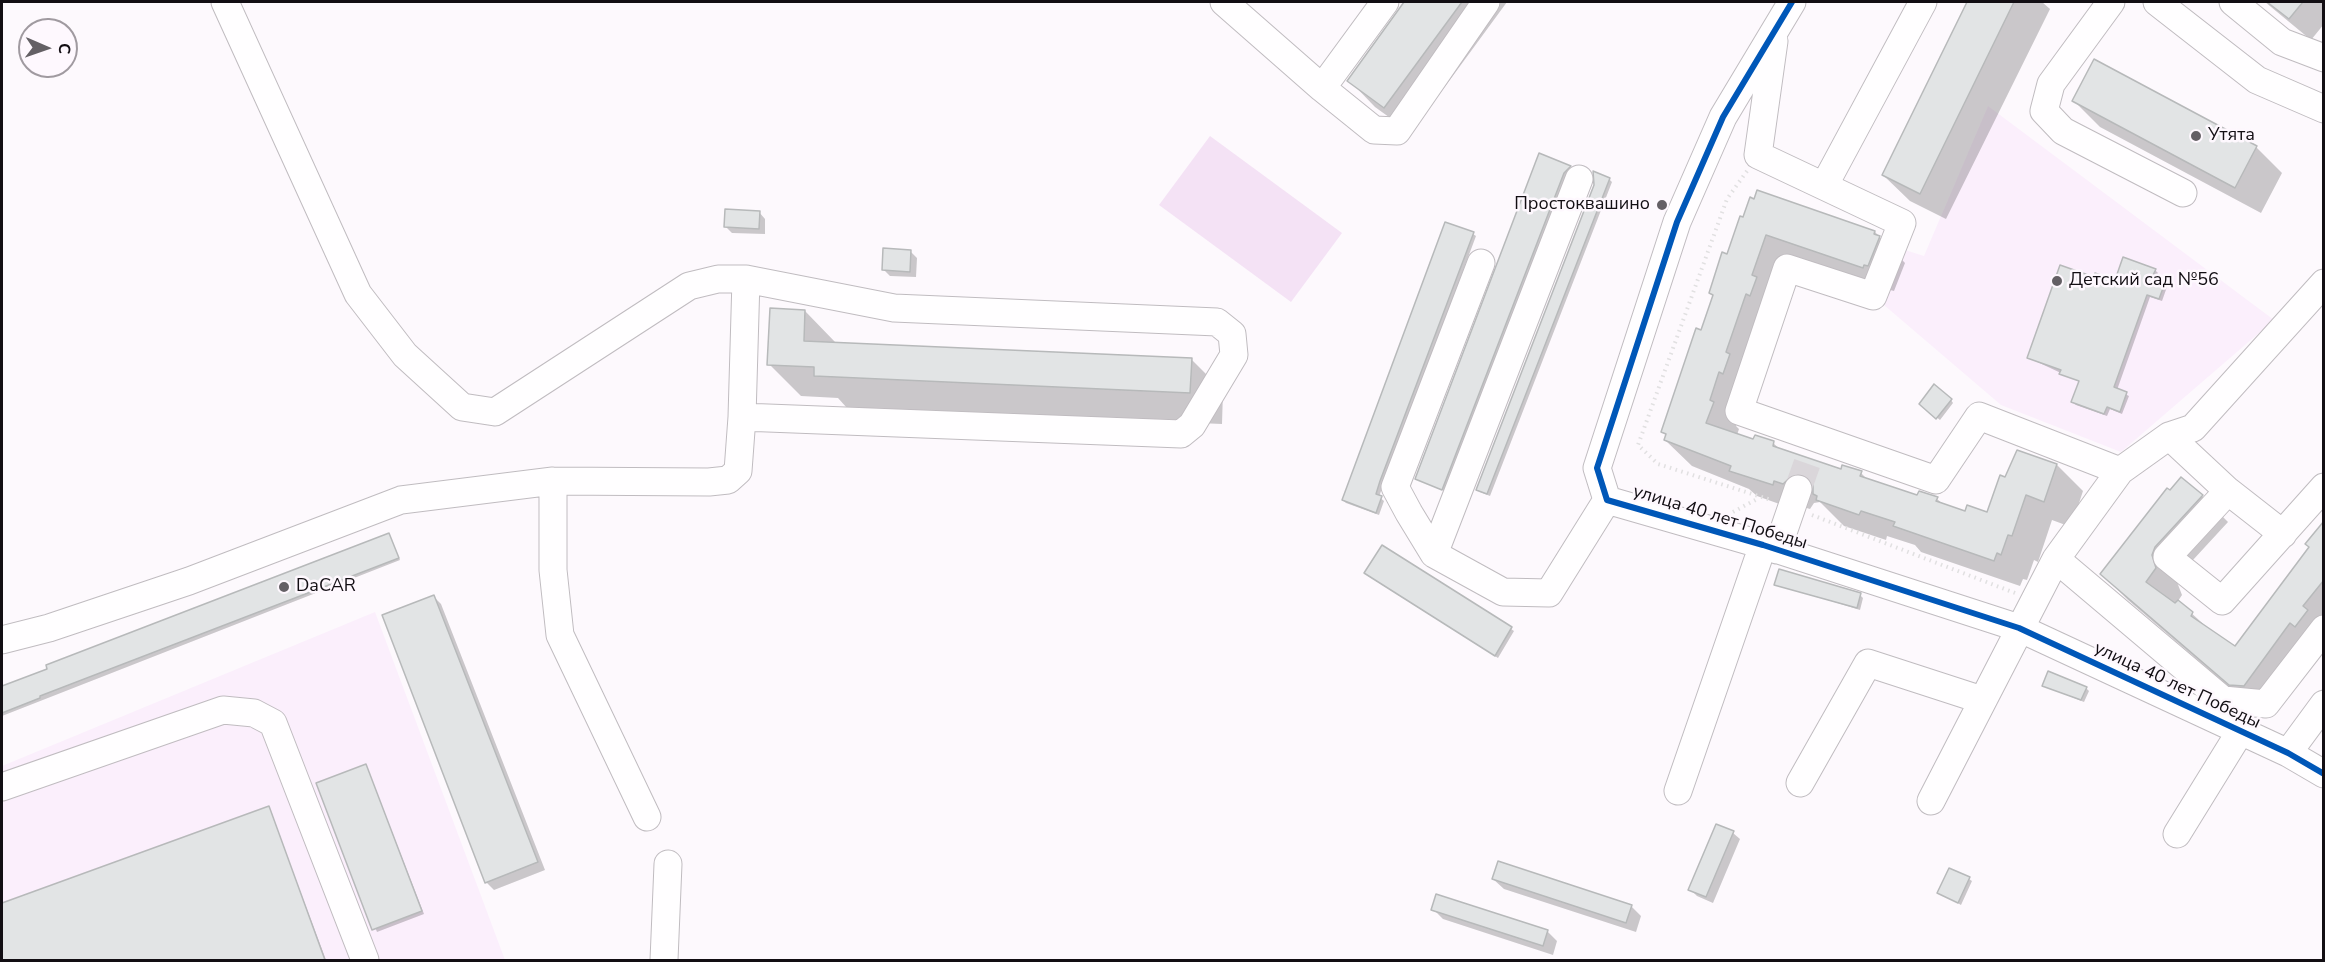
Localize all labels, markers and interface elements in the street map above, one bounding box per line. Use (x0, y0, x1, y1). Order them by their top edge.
north arrow (18, 18, 78, 78)
text: С (53, 43, 75, 54)
place label: Утята (2208, 125, 2255, 147)
marker: Утята (2189, 129, 2203, 143)
place label: Простоквашино (1514, 194, 1650, 216)
marker: Простоквашино (1655, 198, 1669, 212)
place label: Детский сад №56 (2069, 270, 2219, 292)
marker: Детский сад №56 (2050, 274, 2064, 288)
street label: улица 40 лет Победы (1630, 481, 1810, 555)
place label: DaCAR (296, 576, 356, 598)
marker: DaCAR (277, 580, 291, 594)
street label: улица 40 лет Победы (2090, 638, 2264, 734)

